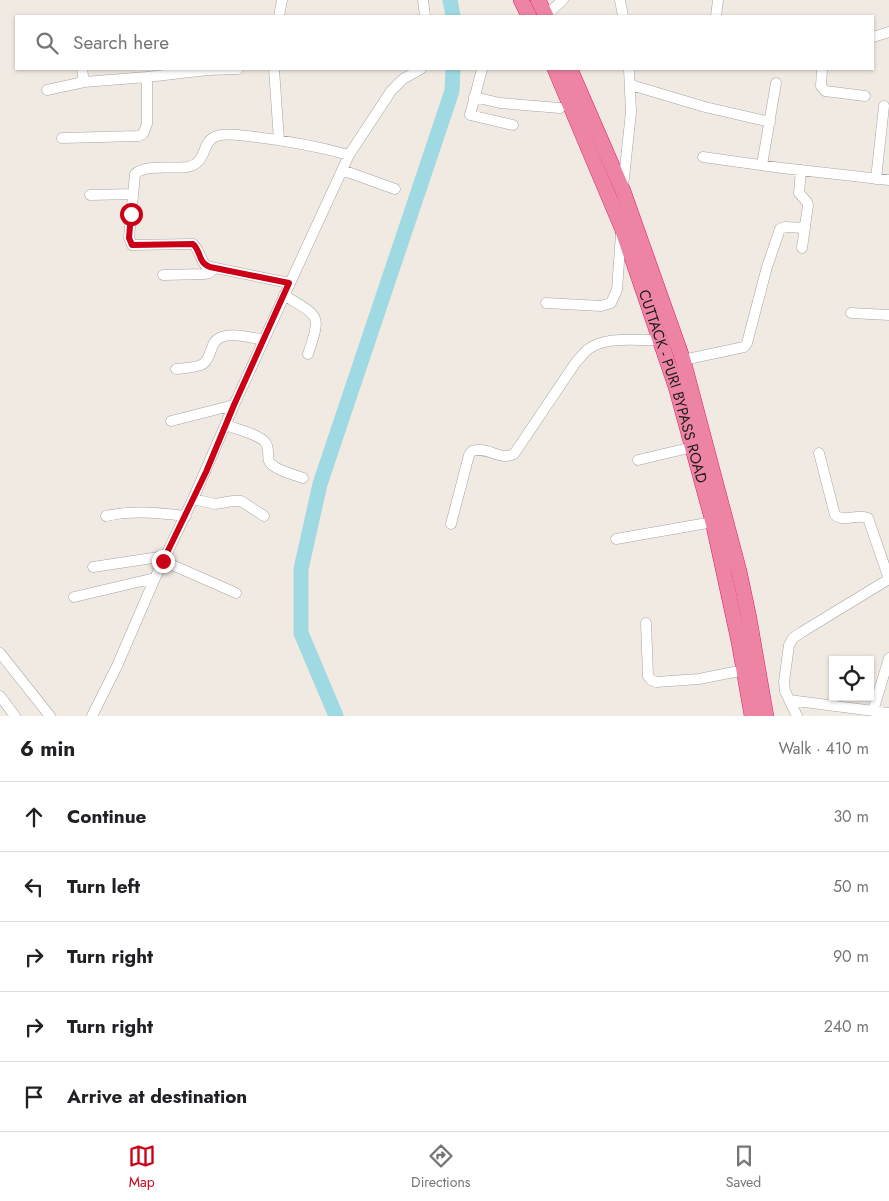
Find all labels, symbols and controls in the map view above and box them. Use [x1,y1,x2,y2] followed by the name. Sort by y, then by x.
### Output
[15,15,874,70] search box
[33,29,61,57] icon: search
[73,29,169,56] text: Search here
[120,203,143,226] route start
[633,287,713,486] street label: CUTTACK - PURI BYPASS ROAD
[152,550,175,573] route end
[829,656,874,701] map controls
[829,656,874,701] button: locate
[20,734,75,764] text: 6 min
[779,737,869,760] text: Walk · 410 m
[20,803,48,831] icon: ahead
[67,803,146,830] text: Continue
[833,805,869,828] text: 30 m
[20,873,48,901] icon: left
[67,873,140,900] text: Turn left
[833,875,869,898] text: 50 m
[20,943,48,971] icon: right
[67,943,153,970] text: Turn right
[833,945,869,968] text: 90 m
[20,1013,48,1041] icon: right
[67,1013,153,1040] text: Turn right
[824,1015,869,1038] text: 240 m
[20,1083,48,1111] icon: arrive
[67,1083,247,1110] text: Arrive at destination
[128,1142,156,1192] tab: Map
[411,1142,470,1192] tab: Directions
[726,1142,761,1192] tab: Saved

